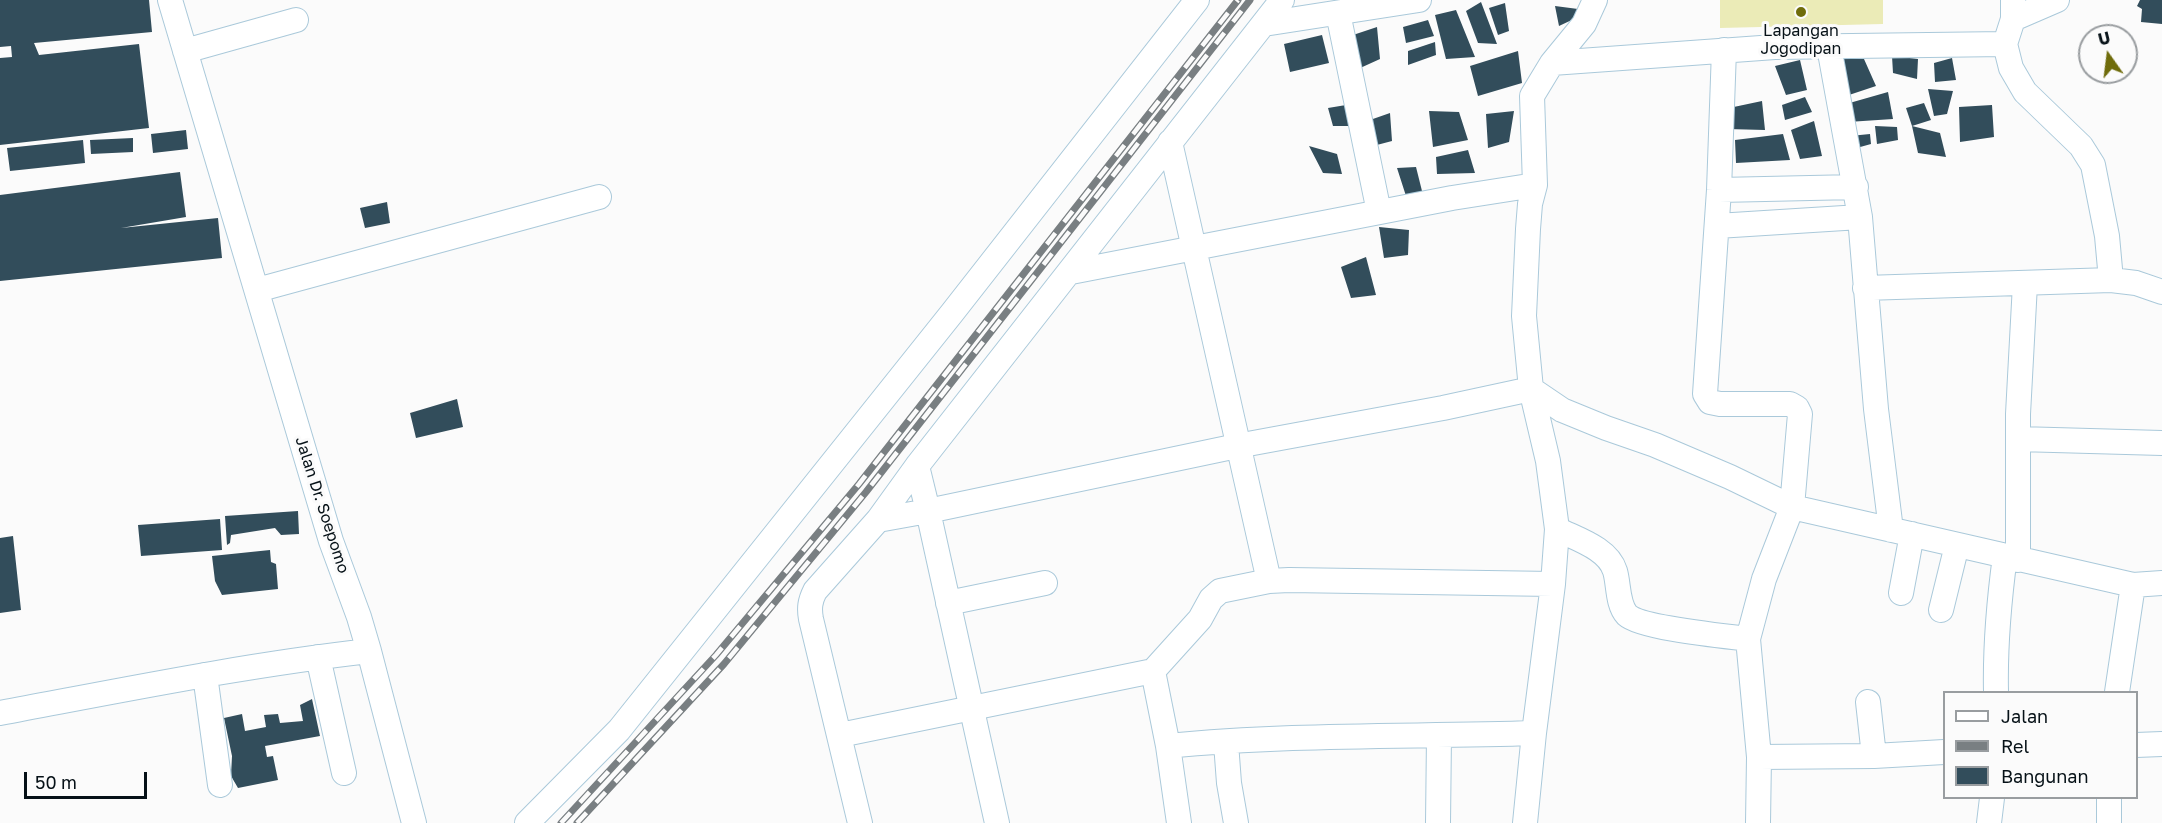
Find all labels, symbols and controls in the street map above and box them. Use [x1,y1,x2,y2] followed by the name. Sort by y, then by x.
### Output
[1794,5,1808,19] marker: Lapangan Jogodipan
[1761,21,1841,59] place label: Lapangan Jogodipan
[2078,24,2138,84] north arrow
[2096,27,2112,50] text: U
[291,434,353,576] street label: Jalan Dr. Soepomo
[1943,691,2138,799] legend
[2001,705,2048,727] text: Jalan
[2001,735,2029,757] text: Rel
[27,760,150,798] scale bar
[2001,765,2089,787] text: Bangunan
[35,771,77,793] text: 50 m

